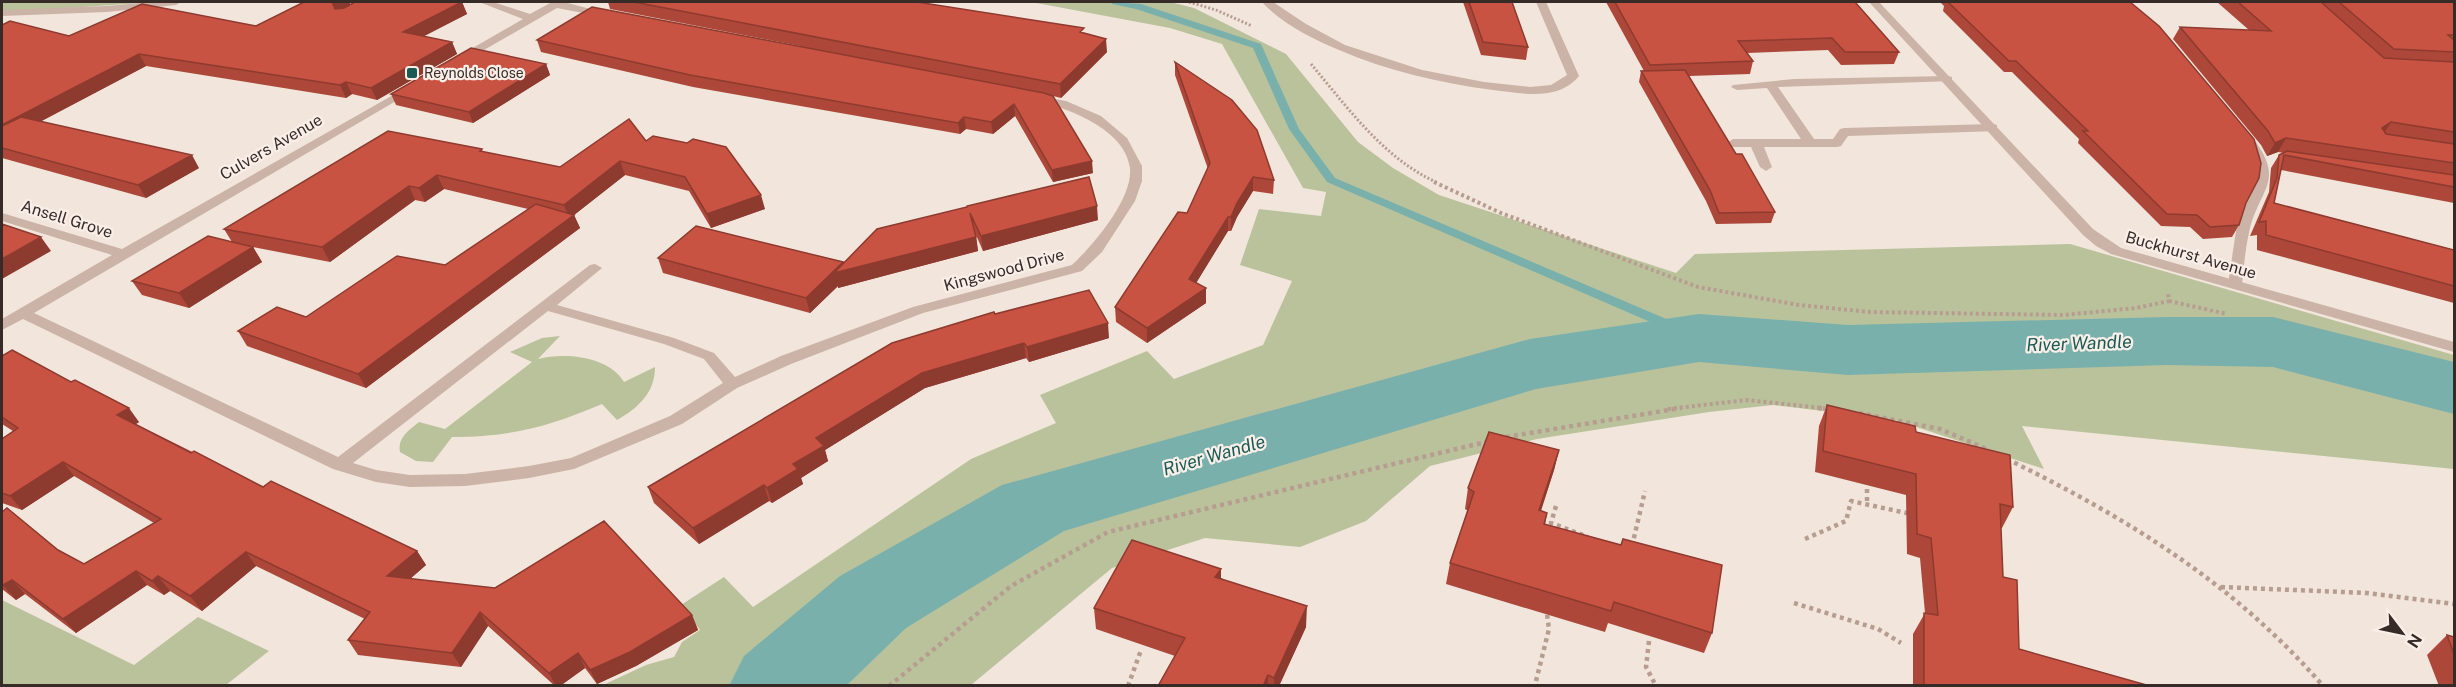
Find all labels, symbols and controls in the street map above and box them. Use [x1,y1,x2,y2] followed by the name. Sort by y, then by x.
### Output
[424,65,524,81] place label: Reynolds Close
[405,66,419,80] marker: Reynolds Close
[216,110,326,184] street label: Culvers Avenue
[19,196,115,242] street label: Ansell Grove
[2123,227,2259,283] street label: Buckhurst Avenue
[942,245,1066,295] street label: Kingswood Drive
[2026,331,2132,355] water label: River Wandle
[1160,430,1268,480] water label: River Wandle
[2372,603,2432,663] north arrow
[2403,630,2426,651] text: N

